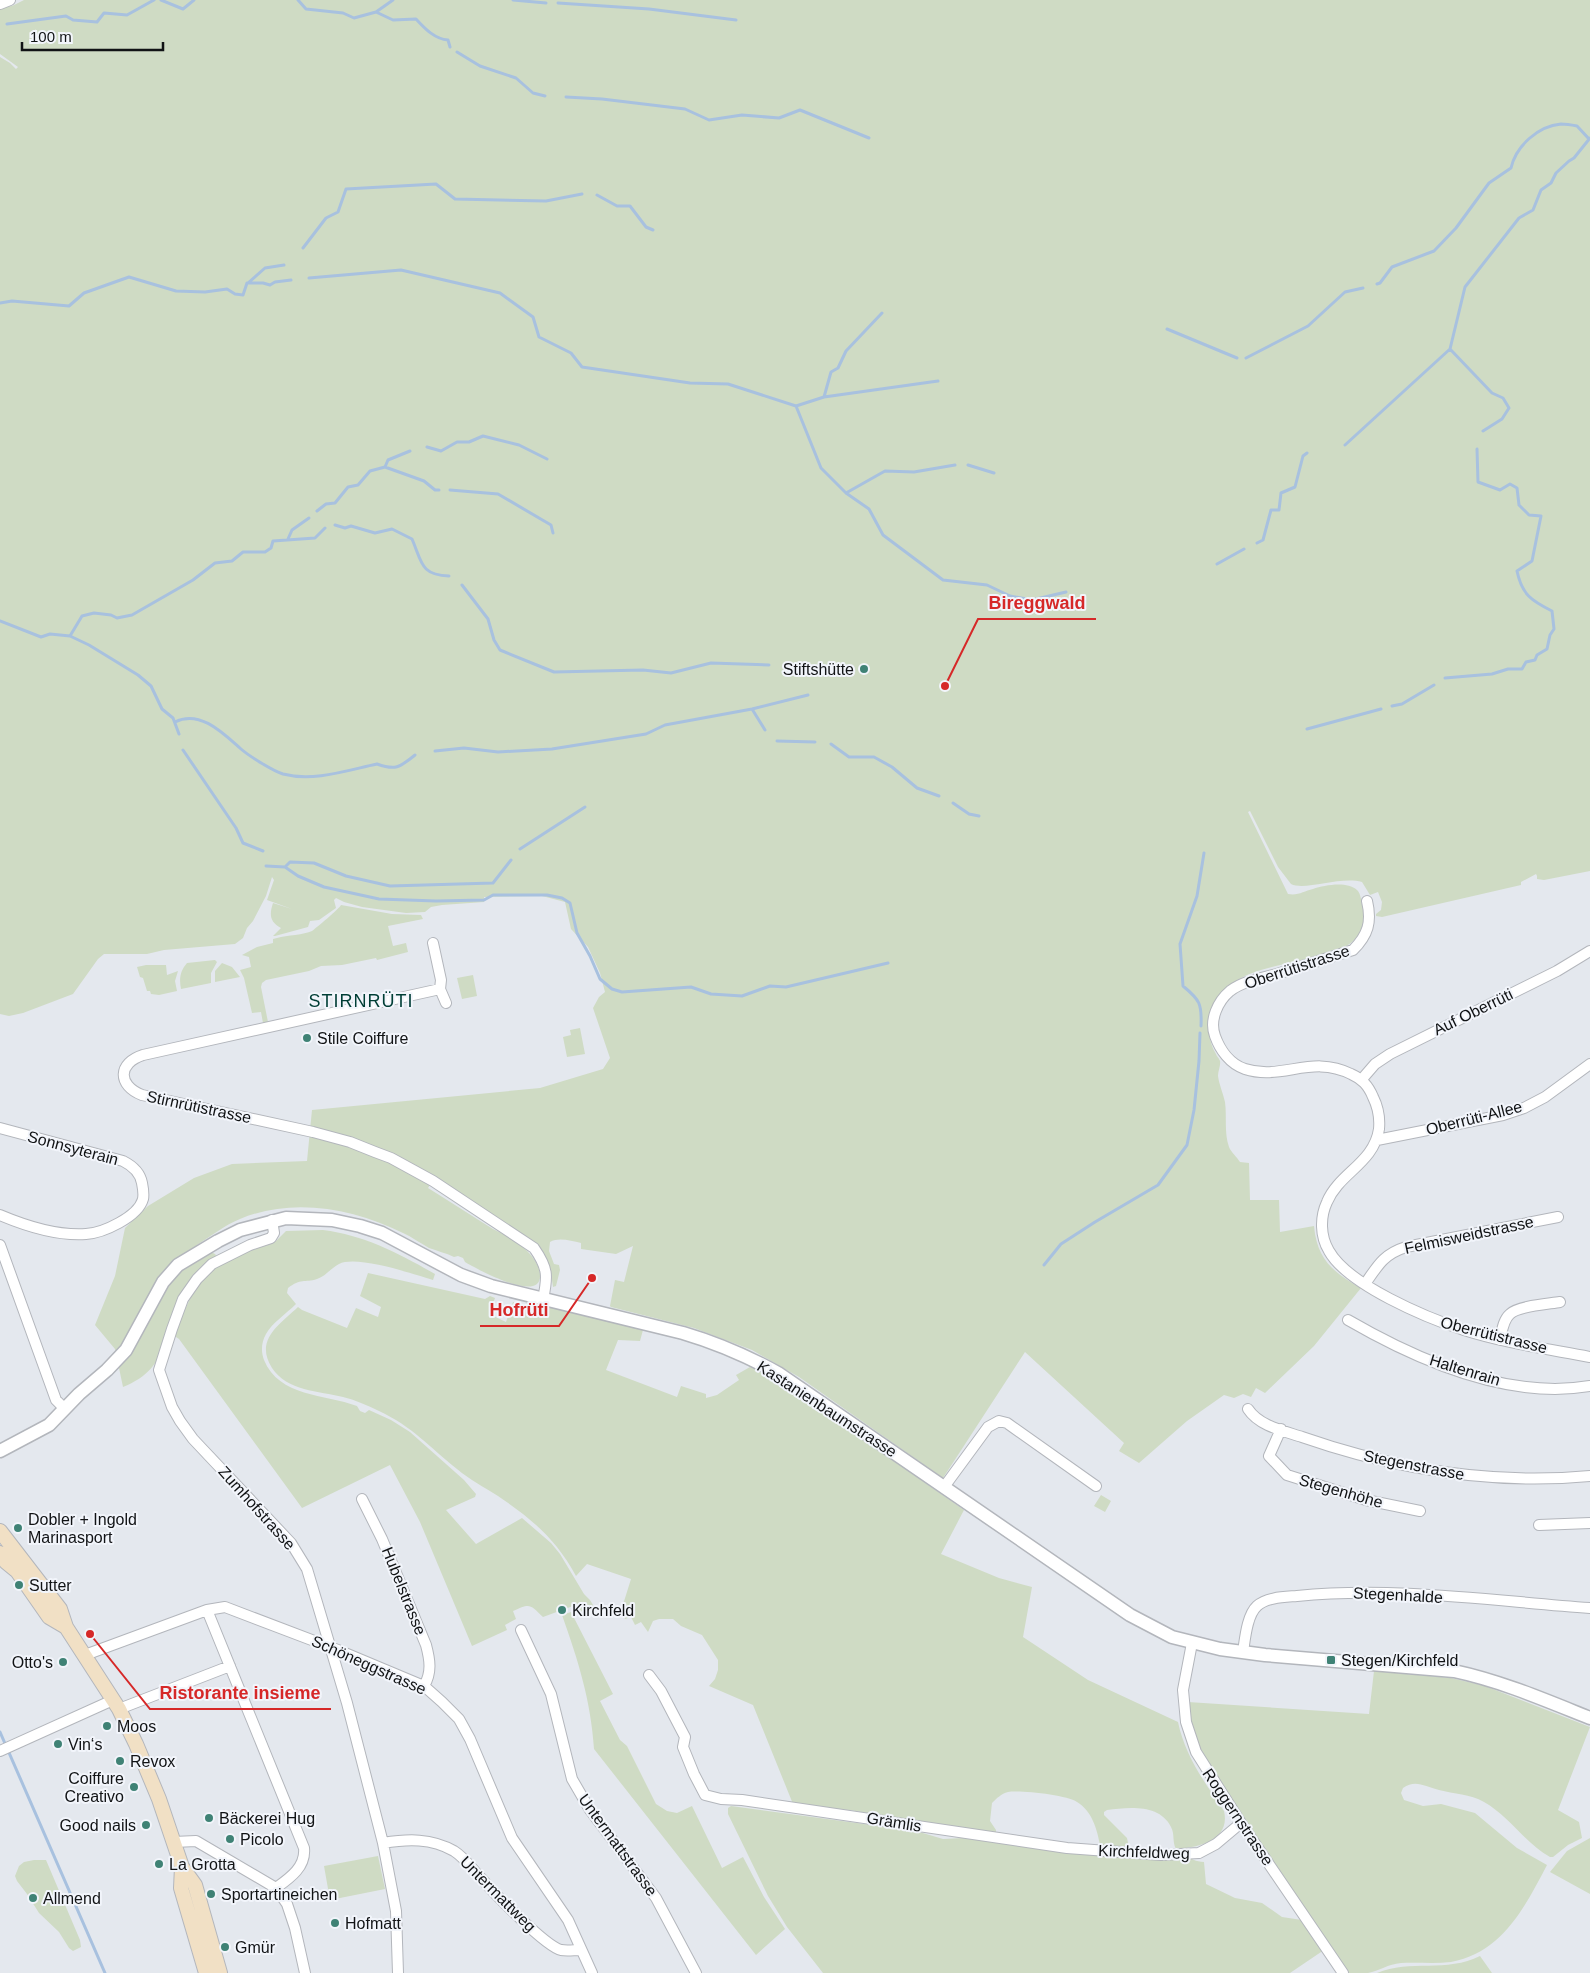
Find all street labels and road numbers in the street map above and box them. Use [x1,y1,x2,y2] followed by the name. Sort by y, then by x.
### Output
[1242,942,1352,992] street label: Oberrütistrasse
[1431,985,1515,1039] street label: Auf Oberrüti
[145,1088,253,1126] street label: Stirnrütistrasse
[1424,1098,1524,1138] street label: Oberrüti-Allee
[26,1128,120,1168] street label: Sonnsyterain
[1403,1213,1535,1257] street label: Felmisweidstrasse
[1439,1314,1549,1357] street label: Oberrütistrasse
[1428,1351,1502,1389] street label: Haltenrain
[754,1358,900,1461] street label: Kastanienbaumstrasse
[1362,1447,1466,1483] street label: Stegenstrasse
[215,1463,299,1553] street label: Zumhofstrasse
[1297,1471,1385,1511] street label: Stegenhöhe
[379,1545,429,1638] street label: Hubelstrasse
[1353,1584,1443,1606] street label: Stegenhalde
[309,1632,429,1698] street label: Schöneggstrasse
[1199,1765,1277,1869] street label: Roggernstrasse
[575,1791,661,1899] street label: Untermattstrasse
[865,1809,923,1835] street label: Grämlis
[1098,1842,1190,1862] street label: Kirchfeldweg
[457,1853,539,1935] street label: Untermattweg

